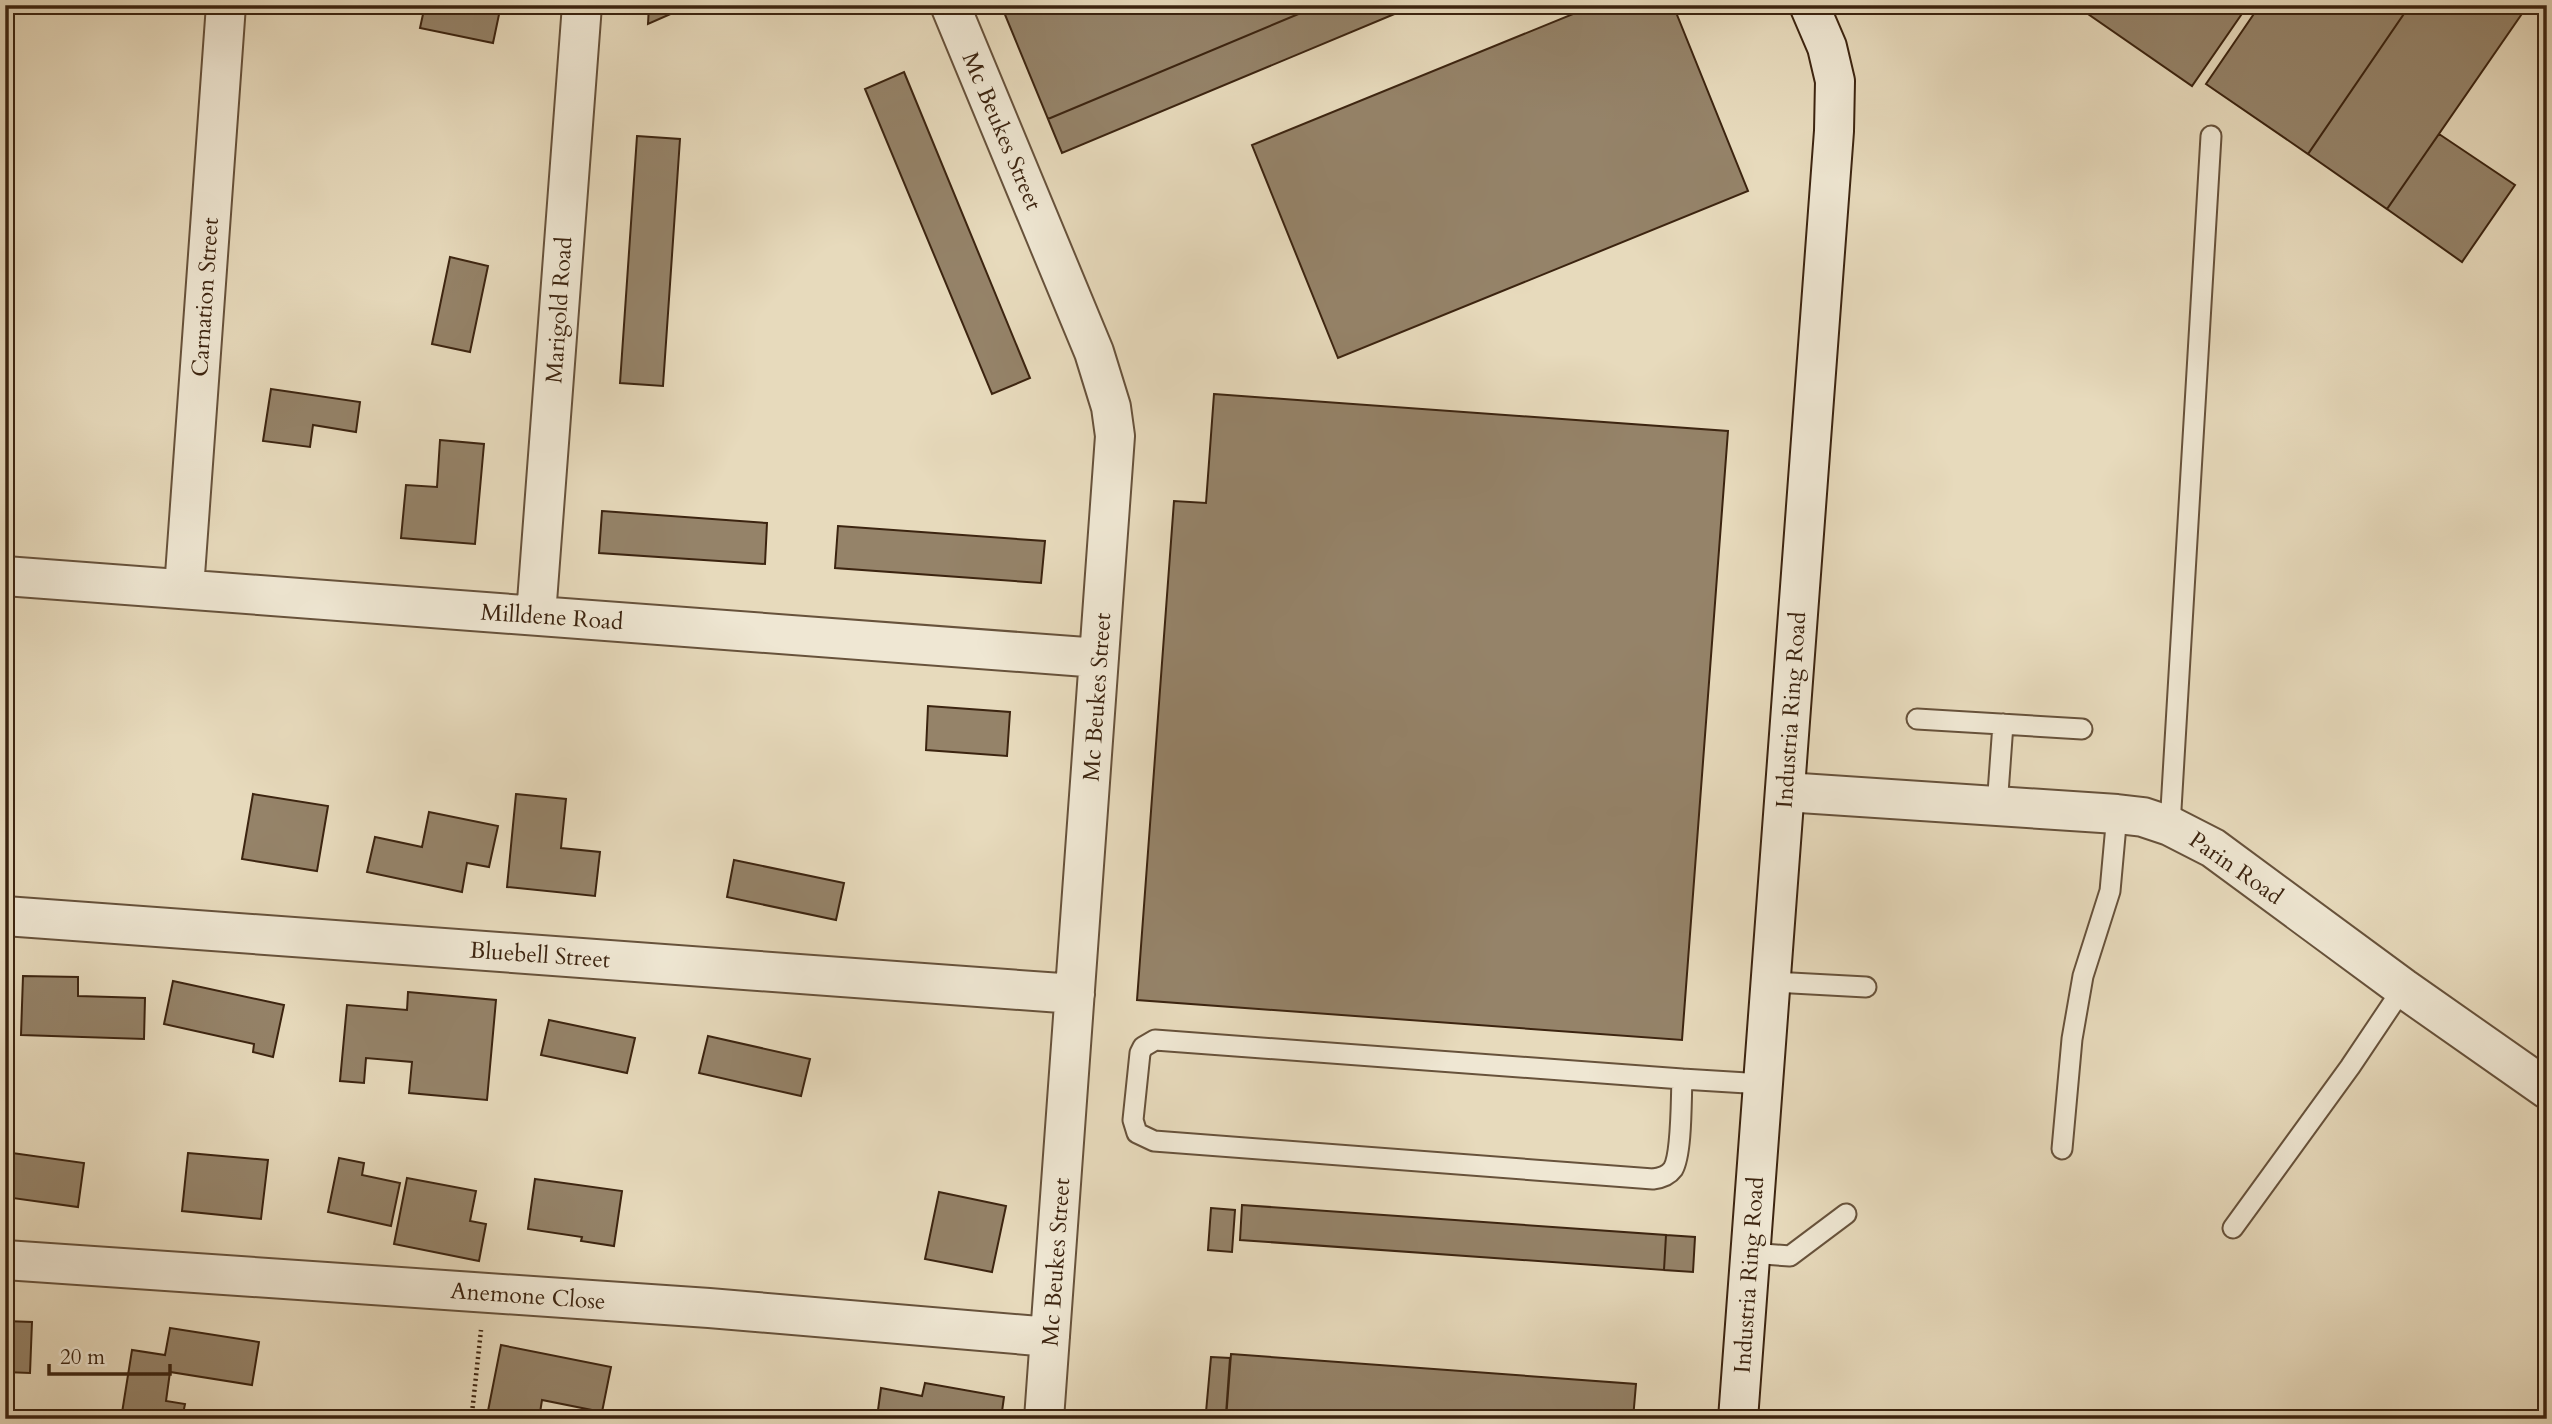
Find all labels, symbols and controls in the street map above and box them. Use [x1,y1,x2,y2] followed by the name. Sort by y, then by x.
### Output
[955,47,1049,215] street label: Mc Beukes Street
[184,216,226,378] street label: Carnation Street
[538,235,580,384] street label: Marigold Road
[480,597,625,637] street label: Milldene Road
[1769,610,1813,809] street label: Industria Ring Road
[1076,612,1118,782] street label: Mc Beukes Street
[2183,824,2290,912] street label: Parin Road
[469,935,611,975] street label: Bluebell Street
[1727,1175,1771,1374] street label: Industria Ring Road
[1035,1177,1077,1347] street label: Mc Beukes Street
[449,1275,607,1317] street label: Anemone Close
[49,1333,170,1377] scale bar
[60,1343,105,1372] text: 20 m

